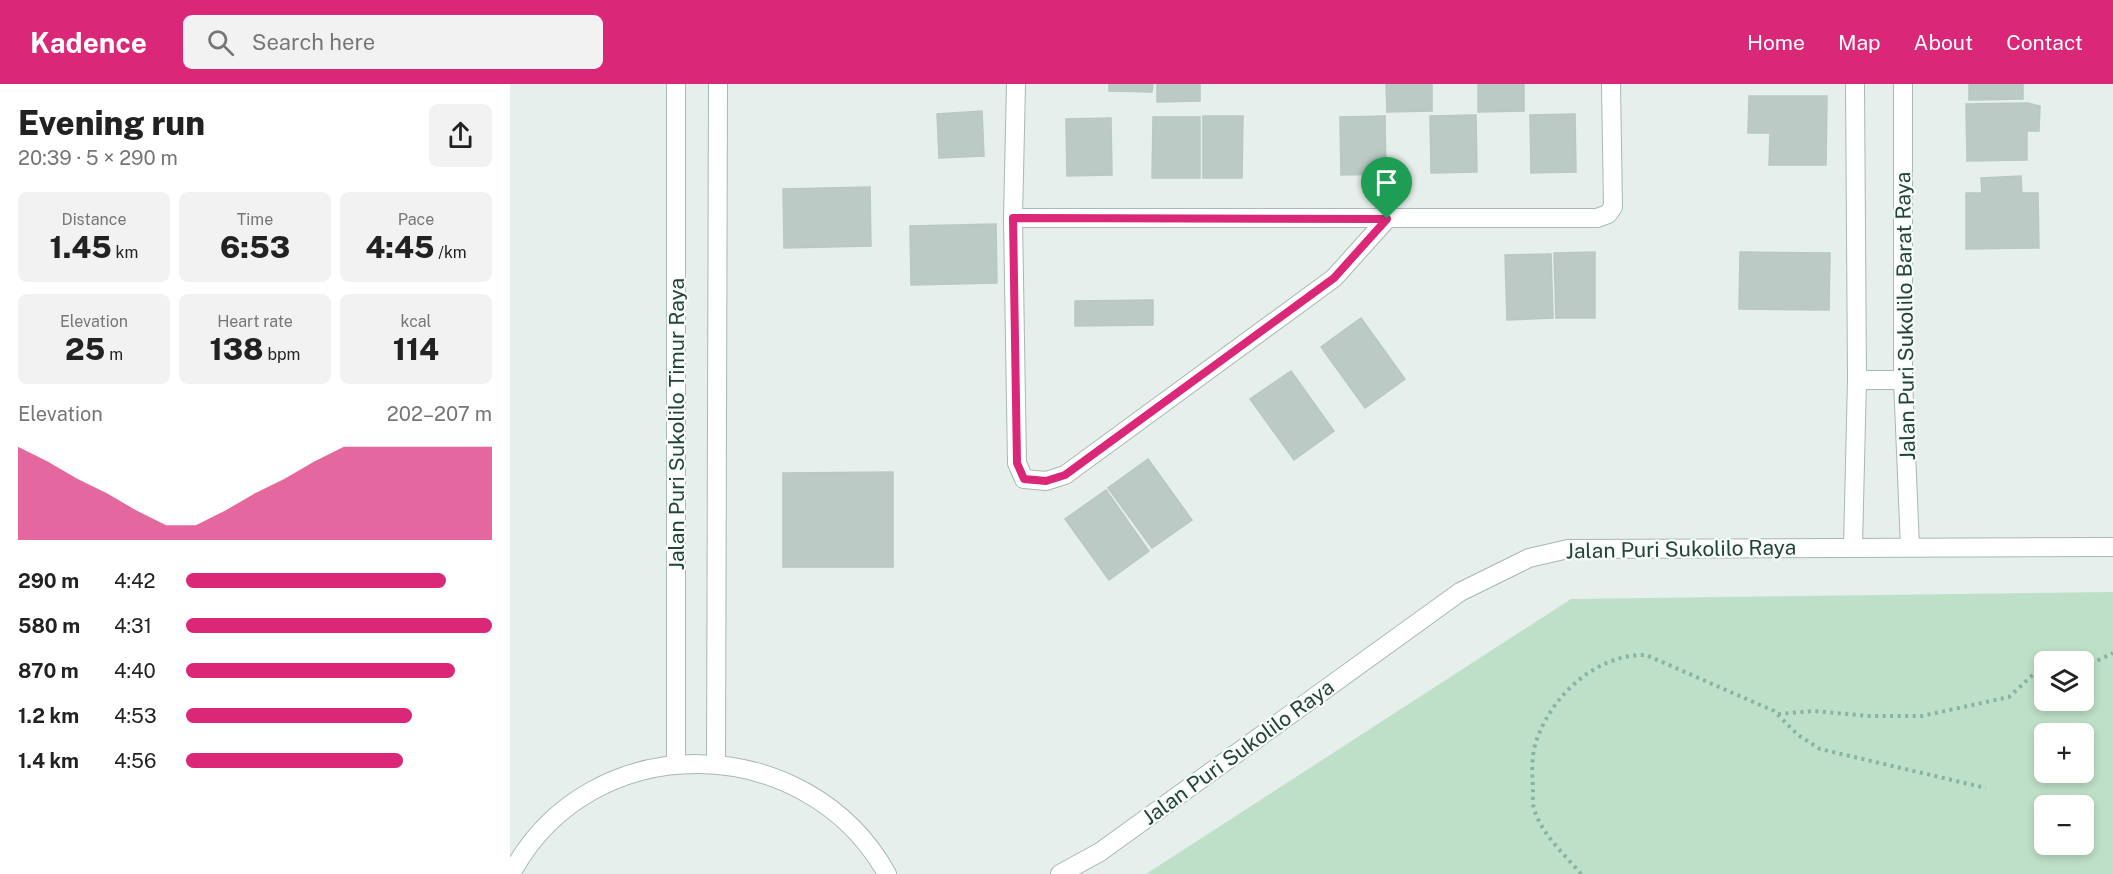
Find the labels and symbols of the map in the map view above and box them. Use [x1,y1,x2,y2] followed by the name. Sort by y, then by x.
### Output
[1361,157,1412,219] pin
[1890,171,1920,461] street label: Jalan Puri Sukolilo Barat Raya
[664,278,689,570] street label: Jalan Puri Sukolilo Timur Raya
[1565,534,1797,564] street label: Jalan Puri Sukolilo Raya
[1137,674,1339,830] street label: Jalan Puri Sukolilo Raya

